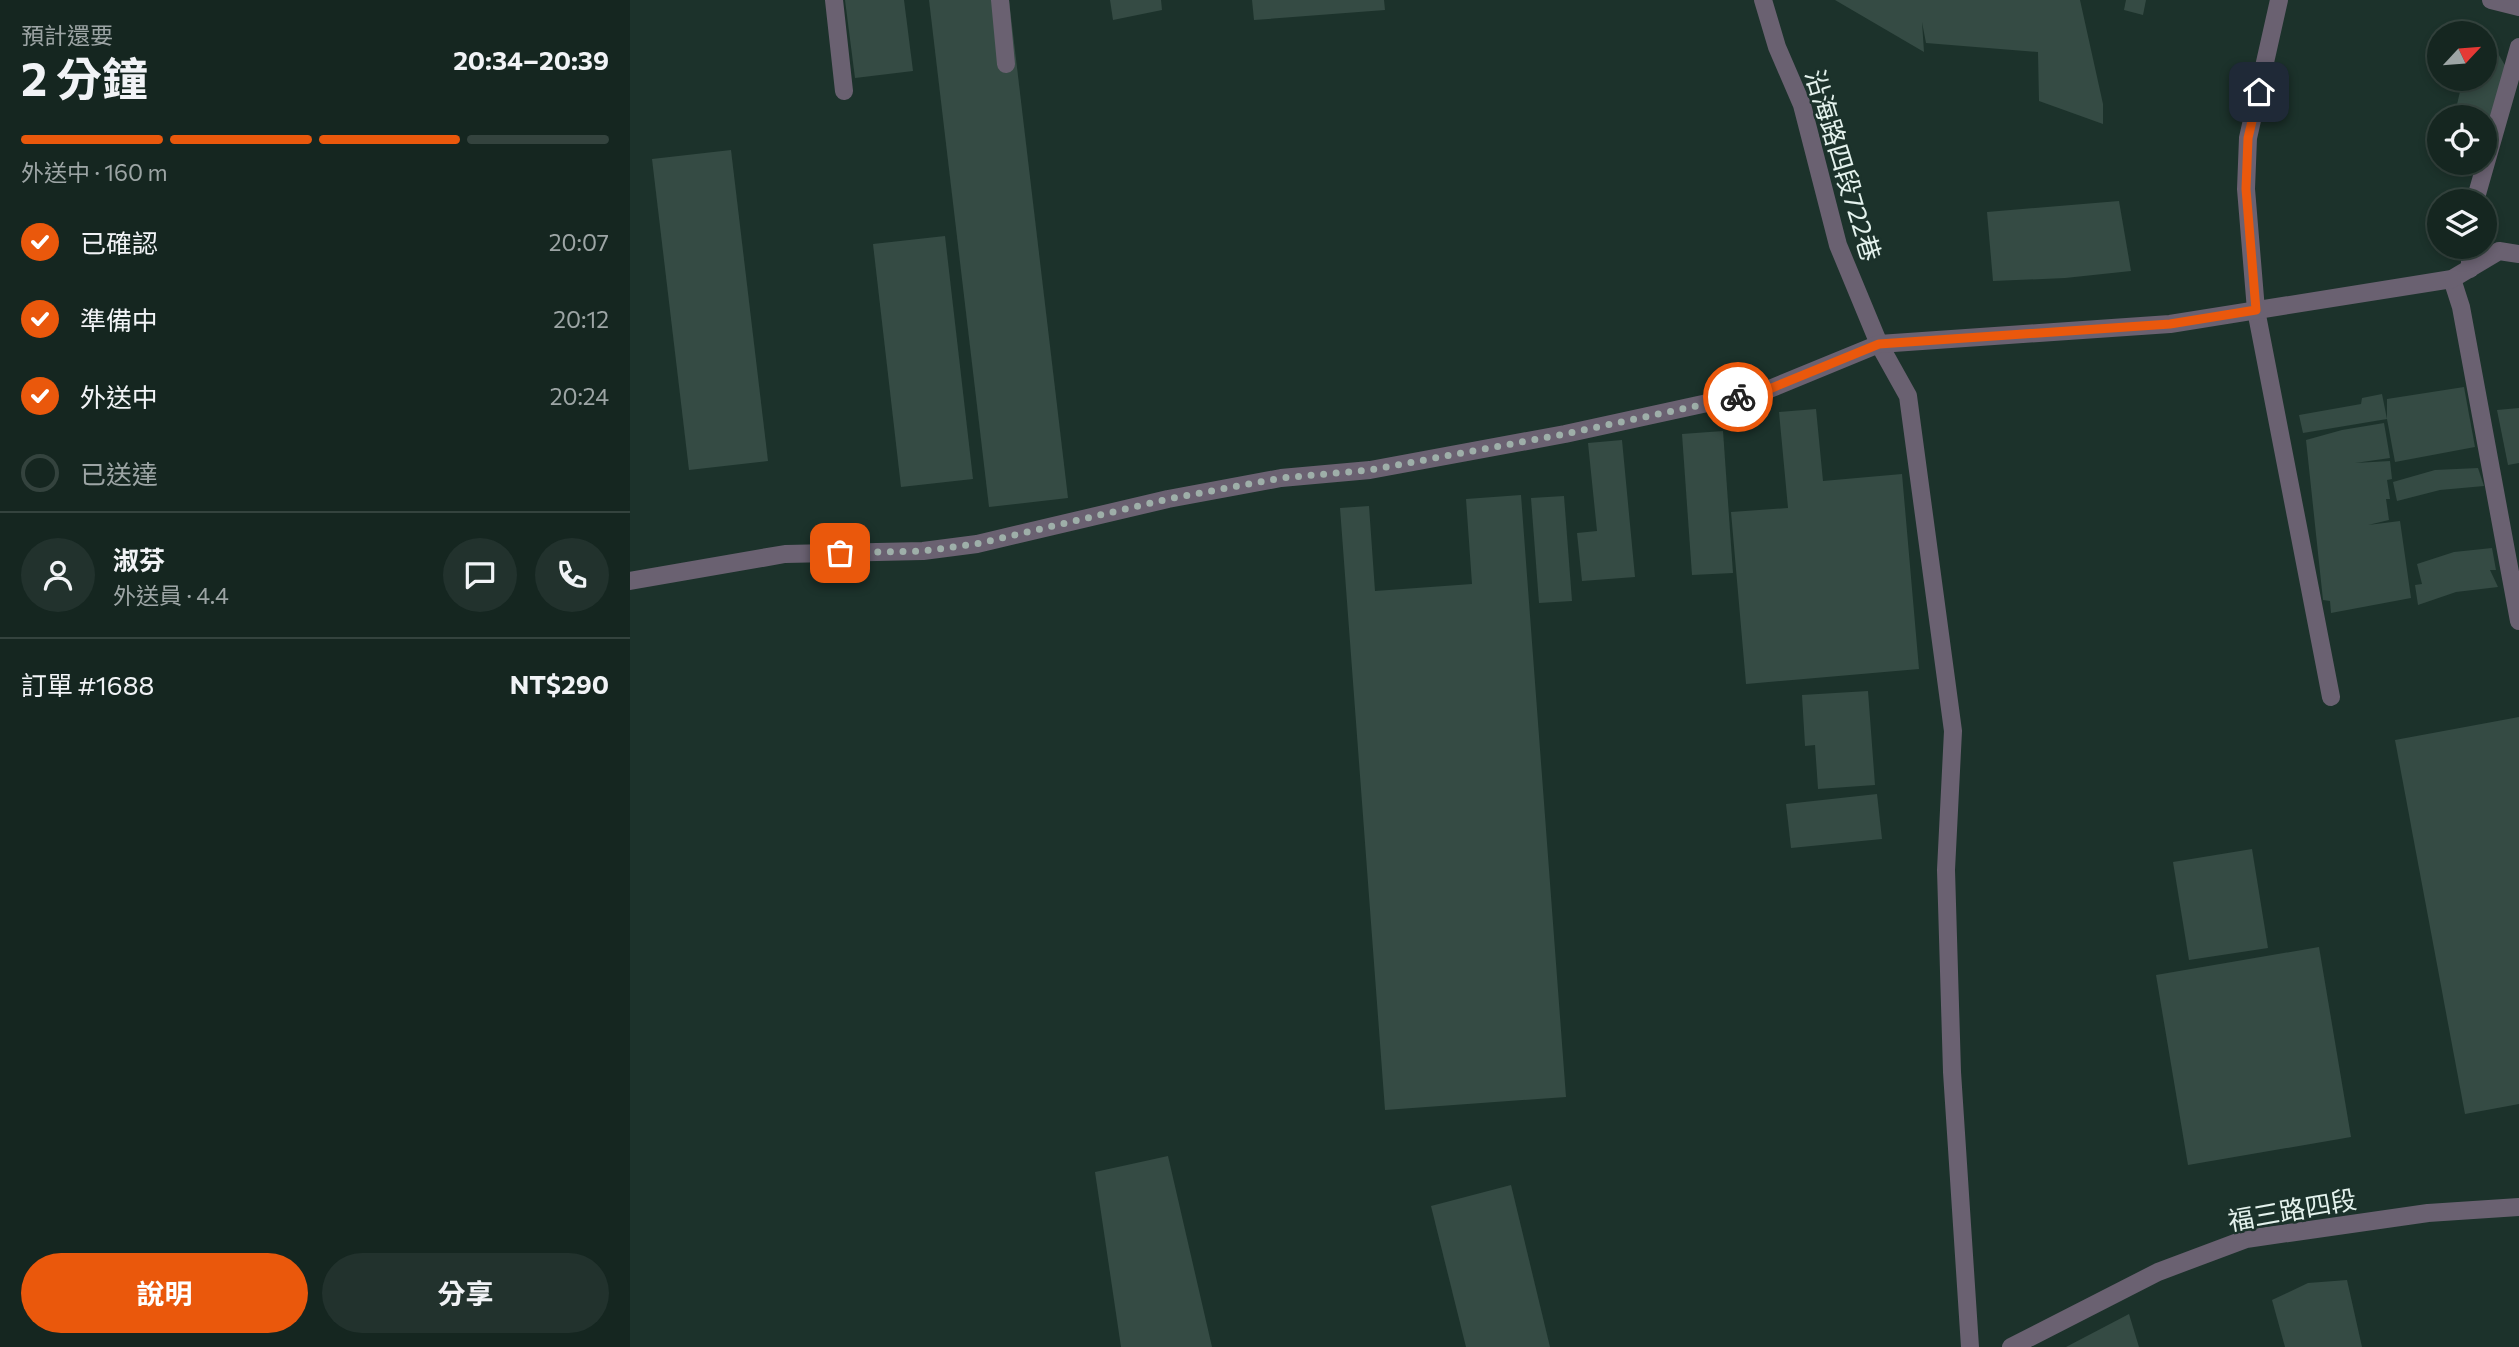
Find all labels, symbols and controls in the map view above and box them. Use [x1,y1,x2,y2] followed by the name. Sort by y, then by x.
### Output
[21,21,113,49] text: 預計還要
[2427,21,2497,91] north arrow
[2427,21,2497,259] map controls
[453,44,609,75] text: 20:34–20:39
[21,49,148,105] text: 2 分鐘
[2229,62,2289,122] pin
[1800,66,1888,264] street label: 沿海路四段722巷
[2240,73,2278,111] icon: home
[2427,105,2497,175] button: locate
[21,158,168,186] text: 外送中 · 160 m
[2427,189,2497,259] button: layers
[21,223,59,261] icon: check
[80,227,158,258] text: 已確認
[549,228,609,256] text: 20:07
[21,300,59,338] icon: check
[80,304,158,335] text: 準備中
[553,305,609,333] text: 20:12
[1703,362,1773,432] courier
[21,377,59,415] icon: check
[1719,378,1757,416] icon: bike
[80,381,158,412] text: 外送中
[550,382,609,410] text: 20:24
[80,458,158,489] text: 已送達
[810,523,870,583] pin
[821,534,859,572] icon: bag
[21,538,95,612] button: person
[443,538,517,612] button: chat
[535,538,609,612] button: phone
[113,544,165,575] text: 淑芬
[113,581,229,609] text: 外送員 · 4.4
[510,668,609,699] text: NT$290
[21,669,154,700] text: 訂單 #1688
[2225,1182,2359,1236] street label: 福三路四段
[21,1253,308,1333] button: 說明
[322,1253,609,1333] button: 分享

